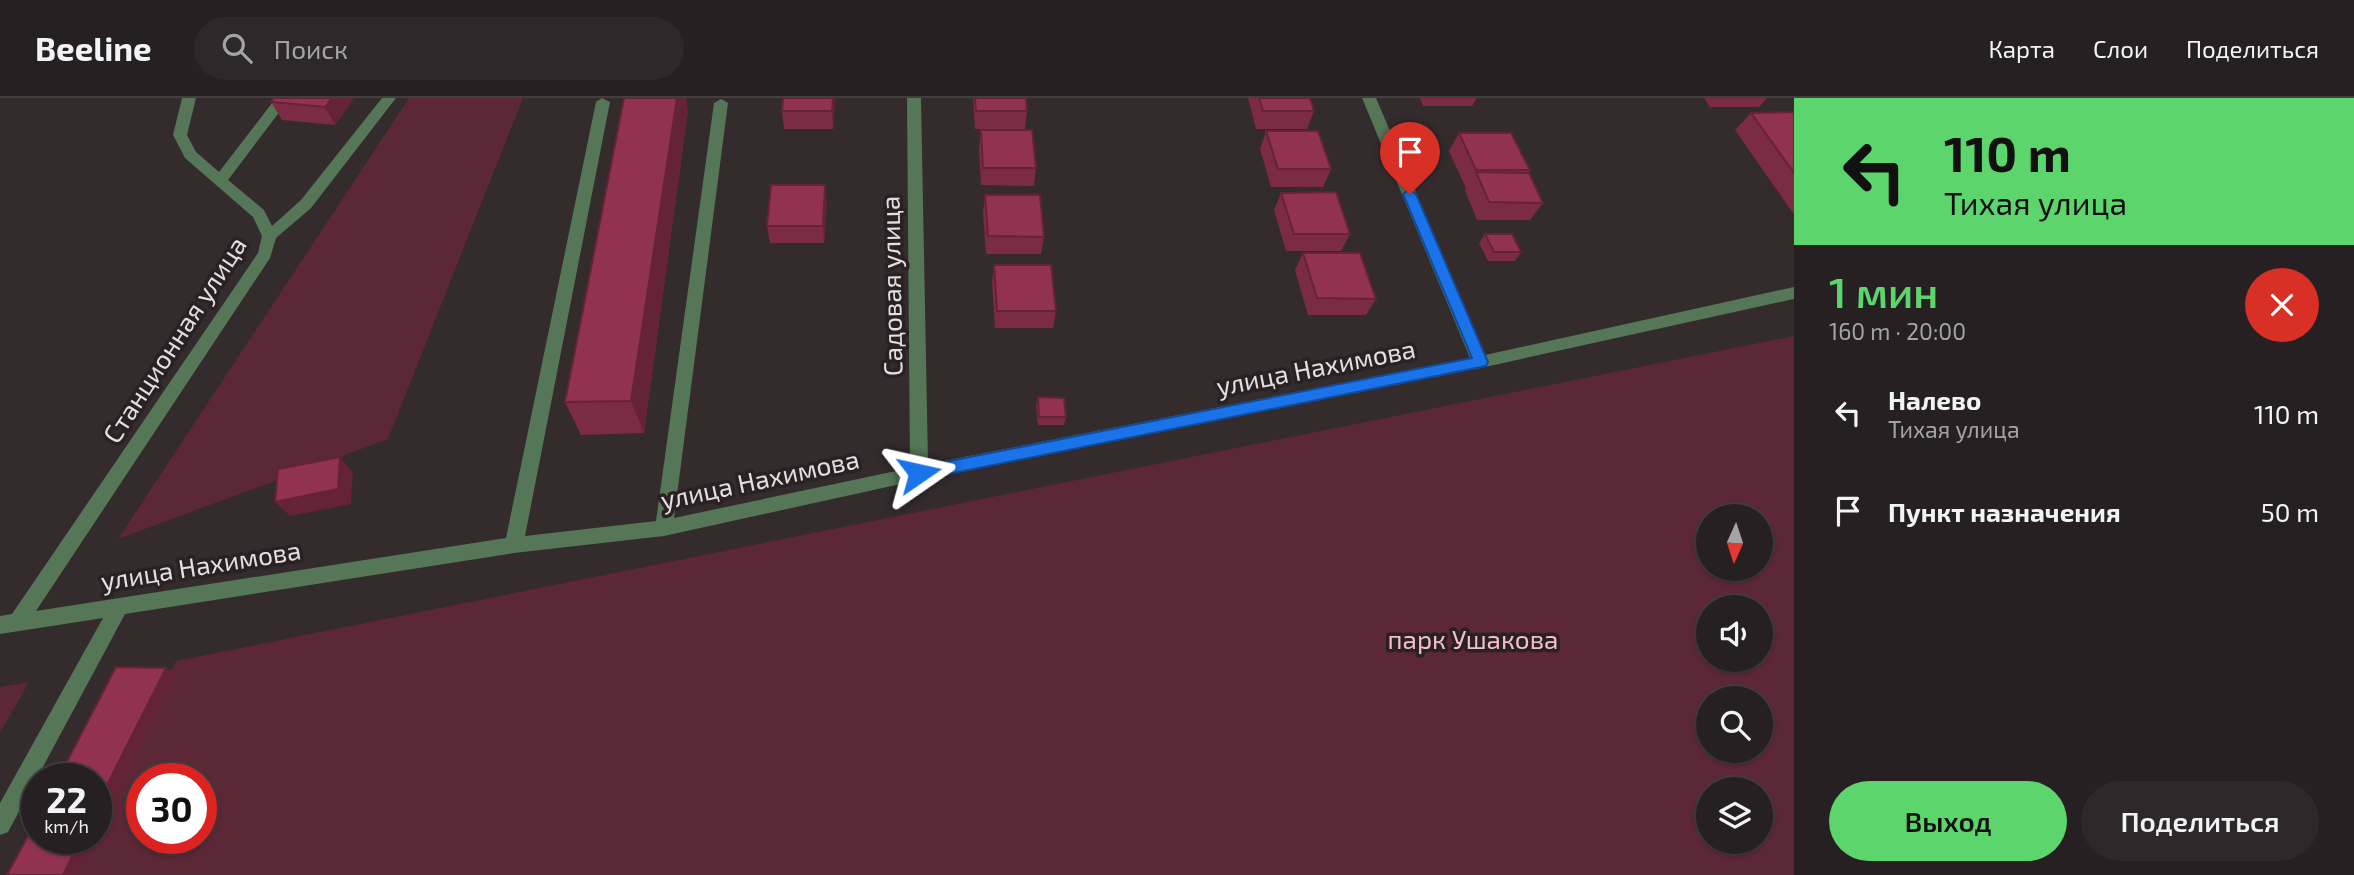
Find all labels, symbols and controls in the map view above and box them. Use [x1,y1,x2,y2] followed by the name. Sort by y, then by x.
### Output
[194,17,684,80] search box
[35,28,152,68] text: Beeline
[218,29,256,67] icon: search
[274,33,348,64] text: Поиск
[1988,34,2055,63] text: Карта
[2093,34,2148,63] text: Слои
[2186,34,2319,63] text: Поделиться
[1380,122,1440,194] pin
[1944,123,2071,182] text: 110 m
[1829,126,1920,217] icon: left
[1391,133,1429,171] icon: arrive
[1944,183,2127,221] text: Тихая улица
[873,196,909,377] street label: Садовая улица
[95,230,253,449] street label: Станционная улица
[1829,266,1938,316] text: 1 мин
[2245,268,2319,342] button: close
[1829,317,1966,345] text: 160 m · 20:00
[1214,332,1418,402] street label: улица Нахимова
[1888,384,1981,415] text: Налево
[1829,394,1867,432] icon: left
[2254,398,2319,429] text: 110 m
[1888,415,2020,443] text: Тихая улица
[882,436,956,510] position arrow
[658,442,862,516] street label: улица Нахимова
[1829,492,1867,530] icon: arrive
[1888,496,2121,527] text: Пункт назначения
[2261,496,2319,527] text: 50 m
[1696,504,1773,581] north arrow
[1696,504,1773,854] map controls
[98,533,303,597] street label: улица Нахимова
[1696,595,1773,672] button: sound
[1388,623,1558,654] park label: парк Ушакова
[1696,686,1773,763] button: search
[126,763,217,854] speed limit sign: 30
[1696,777,1773,854] button: layers
[46,778,87,820] text: 22
[1829,781,2067,861] button: Выход
[2081,781,2319,861] button: Поделиться
[44,815,89,837] text: km/h

